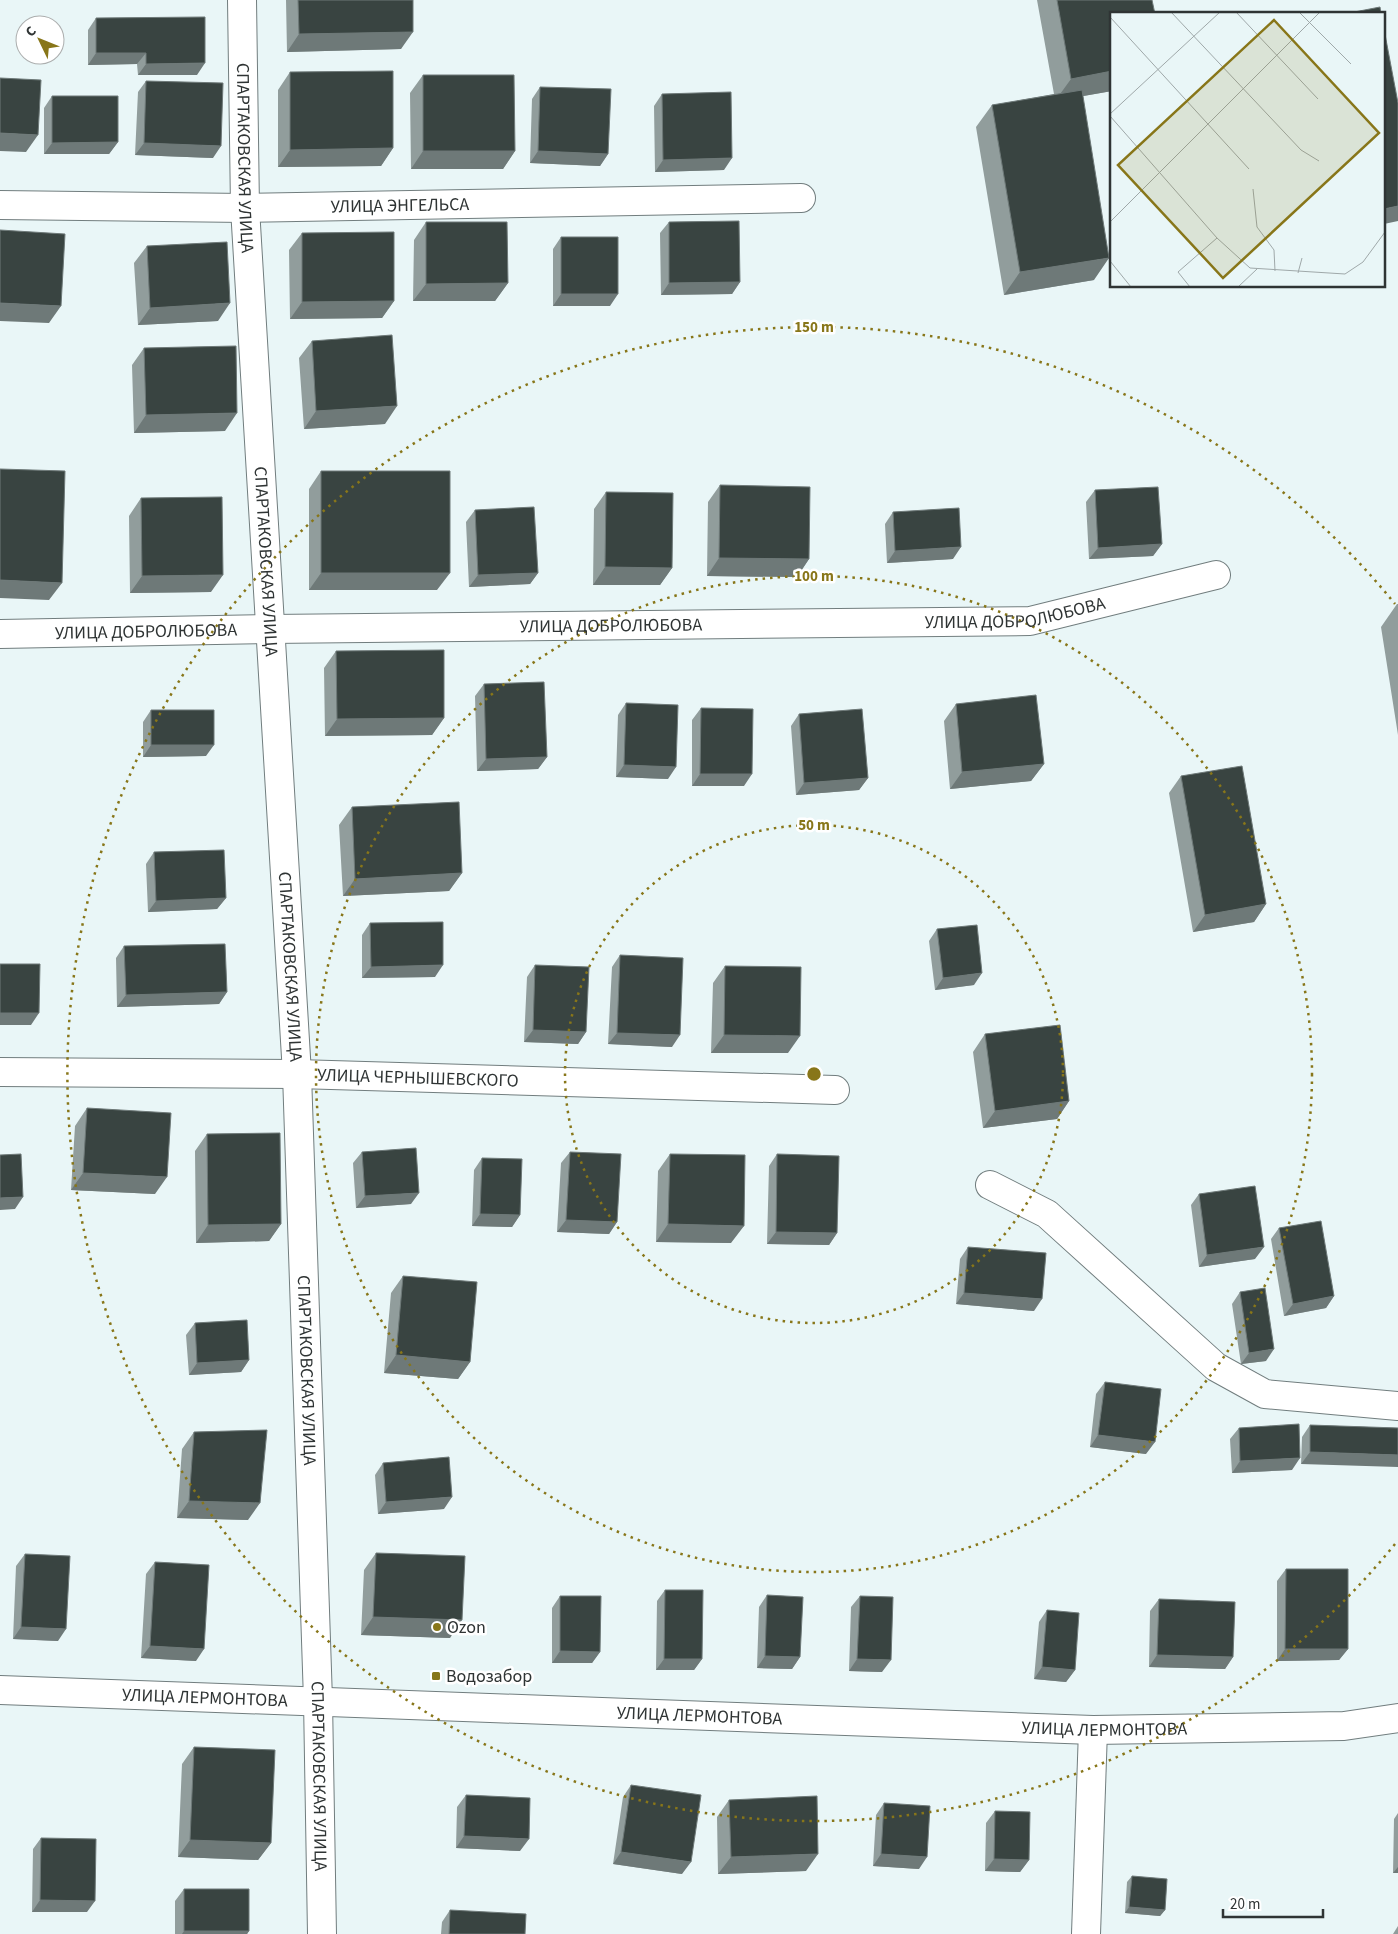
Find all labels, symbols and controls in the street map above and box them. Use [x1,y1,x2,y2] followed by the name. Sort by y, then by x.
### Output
[1110,12,1386,288] inset map
[15,15,65,65] north arrow
[21,22,41,42] text: С
[230,63,260,254] street label: СПАРТАКОВСКАЯ УЛИЦА
[330,191,470,219] street label: УЛИЦА ЭНГЕЛЬСА
[794,317,834,338] text: 150 m
[248,466,284,657] street label: СПАРТАКОВСКАЯ УЛИЦА
[794,566,834,587] text: 100 m
[925,590,1108,635] street label: УЛИЦА ДОБРОЛЮБОВА
[520,612,702,639] street label: УЛИЦА ДОБРОЛЮБОВА
[55,617,238,645] street label: УЛИЦА ДОБРОЛЮБОВА
[798,815,830,836] text: 50 m
[272,871,309,1063] street label: СПАРТАКОВСКАЯ УЛИЦА
[317,1062,519,1093] street label: УЛИЦА ЧЕРНЫШЕВСКОГО
[805,1065,823,1083] centre of rings
[291,1275,323,1466] street label: СПАРТАКОВСКАЯ УЛИЦА
[447,1615,486,1640] place label: Ozon
[431,1621,443,1633] marker: Ozon
[446,1664,532,1689] place label: Водозабор
[430,1670,442,1682] marker: Водозабор
[305,1681,333,1872] street label: СПАРТАКОВСКАЯ УЛИЦА
[122,1682,288,1713] street label: УЛИЦА ЛЕРМОНТОВА
[616,1700,783,1731] street label: УЛИЦА ЛЕРМОНТОВА
[1021,1715,1188,1743] street label: УЛИЦА ЛЕРМОНТОВА
[1223,1886,1323,1918] scale bar
[1230,1894,1260,1915] text: 20 m

